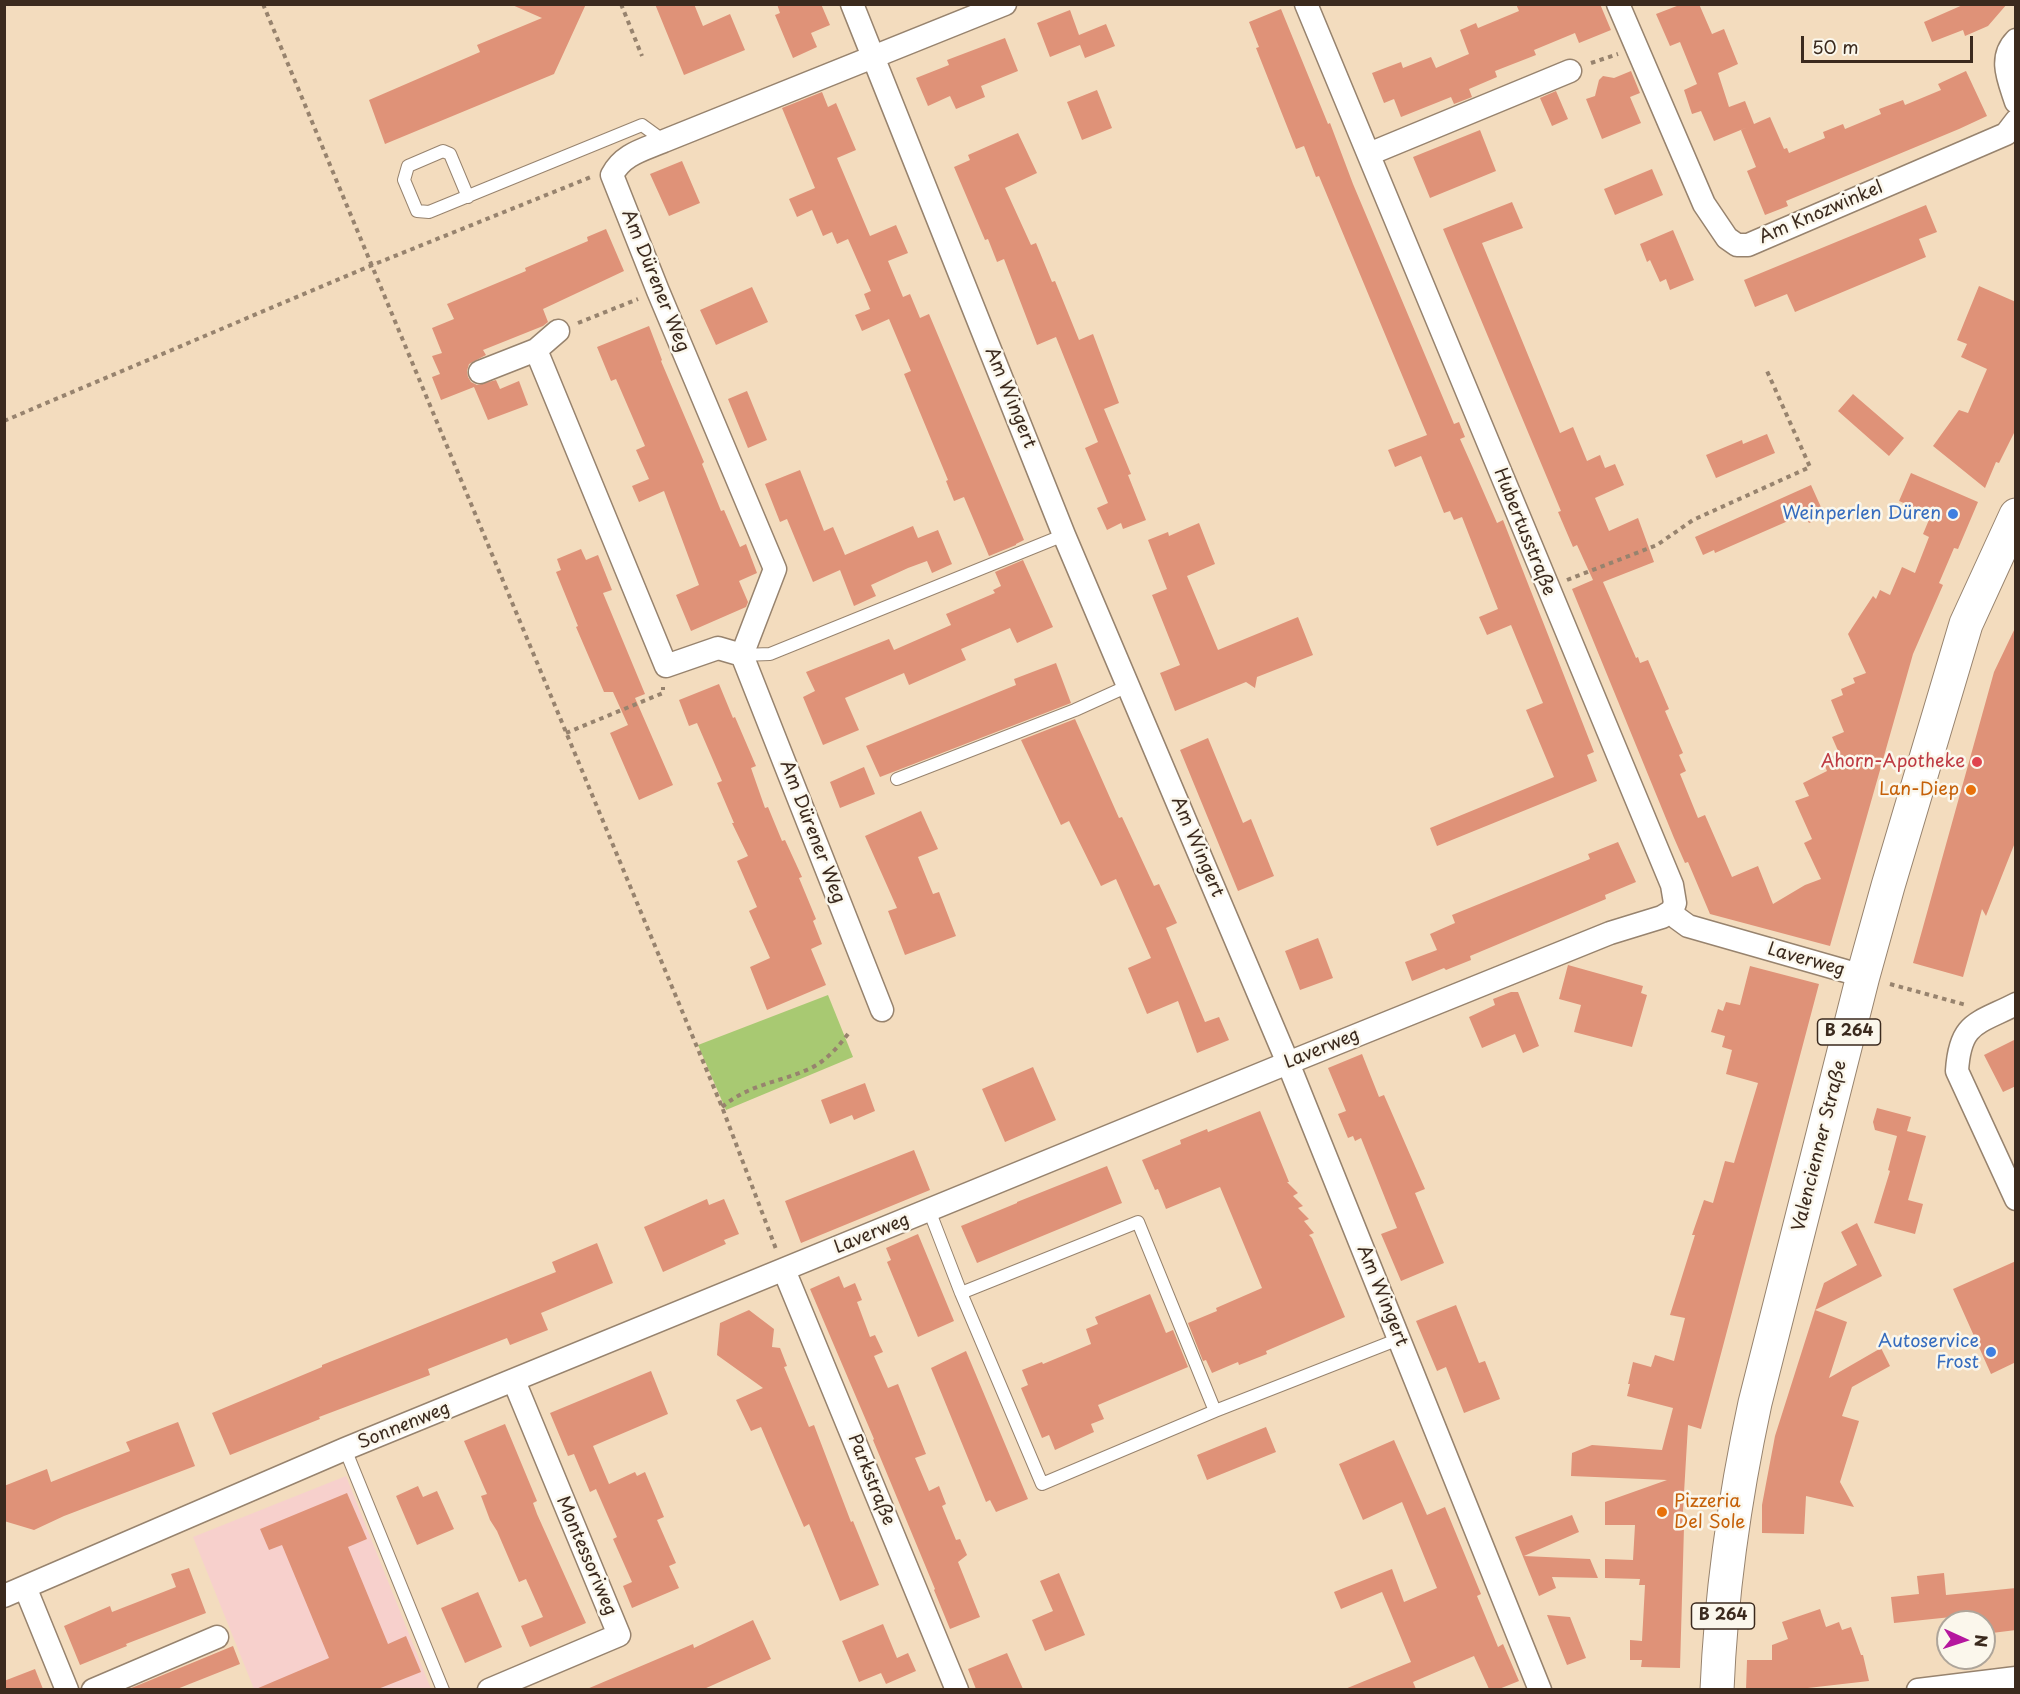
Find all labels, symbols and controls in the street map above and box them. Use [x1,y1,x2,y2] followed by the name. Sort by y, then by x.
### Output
[1804,24,1976,62] scale bar
[1812,33,1859,60] text: 50 m
[1756,177,1886,249] street label: Am Knozwinkel
[617,207,693,355] street label: Am Dürener Weg
[980,344,1040,452] street label: Am Wingert
[1489,465,1559,599] street label: Hubertusstraße
[1782,503,1941,525] place label: Weinperlen Düren
[1946,507,1960,521] marker: Weinperlen Düren
[1821,751,1965,773] place label: Ahorn-Apotheke
[1970,755,1984,769] marker: Ahorn-Apotheke
[775,757,849,907] street label: Am Dürener Weg
[1879,779,1959,801] place label: Lan-Diep
[1964,783,1978,797] marker: Lan-Diep
[1166,794,1228,900] street label: Am Wingert
[1765,939,1847,981] street label: Laverweg
[1818,1019,1880,1045] road number: B 264
[1281,1024,1363,1074] street label: Laverweg
[1788,1058,1852,1234] street label: Valencienner Straße
[831,1209,913,1259] street label: Laverweg
[1352,1242,1412,1350] street label: Am Wingert
[1878,1331,1979,1374] place label: Autoservice Frost
[1984,1345,1998,1359] marker: Autoservice Frost
[355,1398,453,1454] street label: Sonnenweg
[843,1431,899,1529] street label: Parkstraße
[1674,1491,1745,1534] place label: Pizzeria Del Sole
[551,1493,621,1619] street label: Montessoriweg
[1655,1505,1669,1519] marker: Pizzeria Del Sole
[1692,1603,1754,1629] road number: B 264
[1936,1610,1996,1670] north arrow
[1970,1634,1994,1648] text: N

